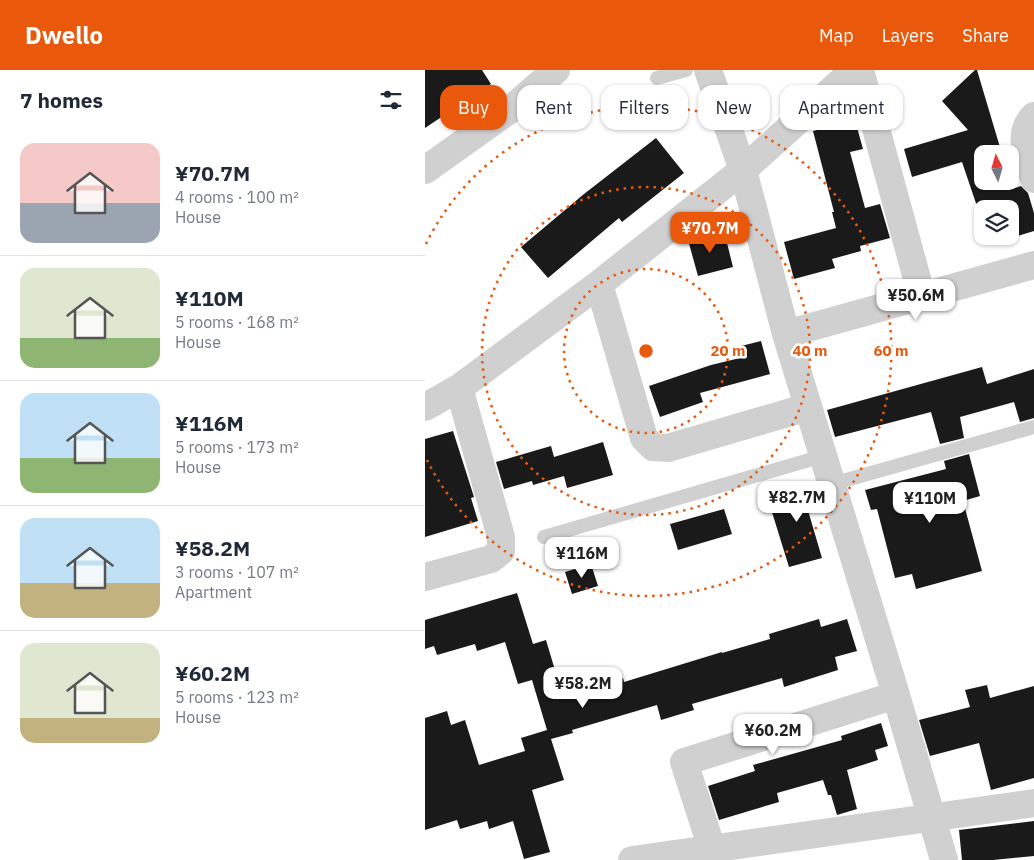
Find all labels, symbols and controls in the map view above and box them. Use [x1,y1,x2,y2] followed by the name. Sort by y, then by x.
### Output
[25,19,103,51] text: Dwello
[819,24,854,47] text: Map
[882,24,934,47] text: Layers
[962,24,1009,47] text: Share
[440,85,507,130] chip: Buy
[517,85,591,130] chip: Rent
[601,85,688,130] chip: Filters
[698,85,770,130] chip: New
[780,85,903,130] chip: Apartment
[20,86,103,114] text: 7 homes
[377,86,405,114] icon: filters
[974,145,1019,190] north arrow
[974,145,1019,245] map controls
[175,159,250,187] text: ¥70.7M
[60,163,120,223] icon: home
[175,187,299,207] text: 4 rooms · 100 m²
[974,200,1019,245] button: layers
[175,207,221,227] text: House
[669,212,751,254] pin: ¥70.7M
[681,218,739,238] text: ¥70.7M
[875,278,957,321] pin: ¥50.6M
[175,284,244,312] text: ¥110M
[887,285,945,305] text: ¥50.6M
[60,288,120,348] icon: home
[175,312,299,332] text: 5 rooms · 168 m²
[175,332,221,352] text: House
[711,341,745,360] text: 20 m
[793,341,827,360] text: 40 m
[874,341,908,360] text: 60 m
[637,342,655,360] centre of rings
[175,409,244,437] text: ¥116M
[60,413,120,473] icon: home
[175,437,299,457] text: 5 rooms · 173 m²
[175,457,221,477] text: House
[756,480,838,523] pin: ¥82.7M
[895,482,965,524] pin: ¥110M
[768,487,826,507] text: ¥82.7M
[904,488,956,508] text: ¥110M
[175,534,250,562] text: ¥58.2M
[547,536,617,579] pin: ¥116M
[60,538,120,598] icon: home
[556,543,608,563] text: ¥116M
[175,562,299,582] text: 3 rooms · 107 m²
[175,582,252,602] text: Apartment
[175,659,250,687] text: ¥60.2M
[60,663,120,723] icon: home
[542,666,624,709] pin: ¥58.2M
[554,673,612,693] text: ¥58.2M
[175,687,299,707] text: 5 rooms · 123 m²
[175,707,221,727] text: House
[732,714,814,756] pin: ¥60.2M
[744,720,802,740] text: ¥60.2M

